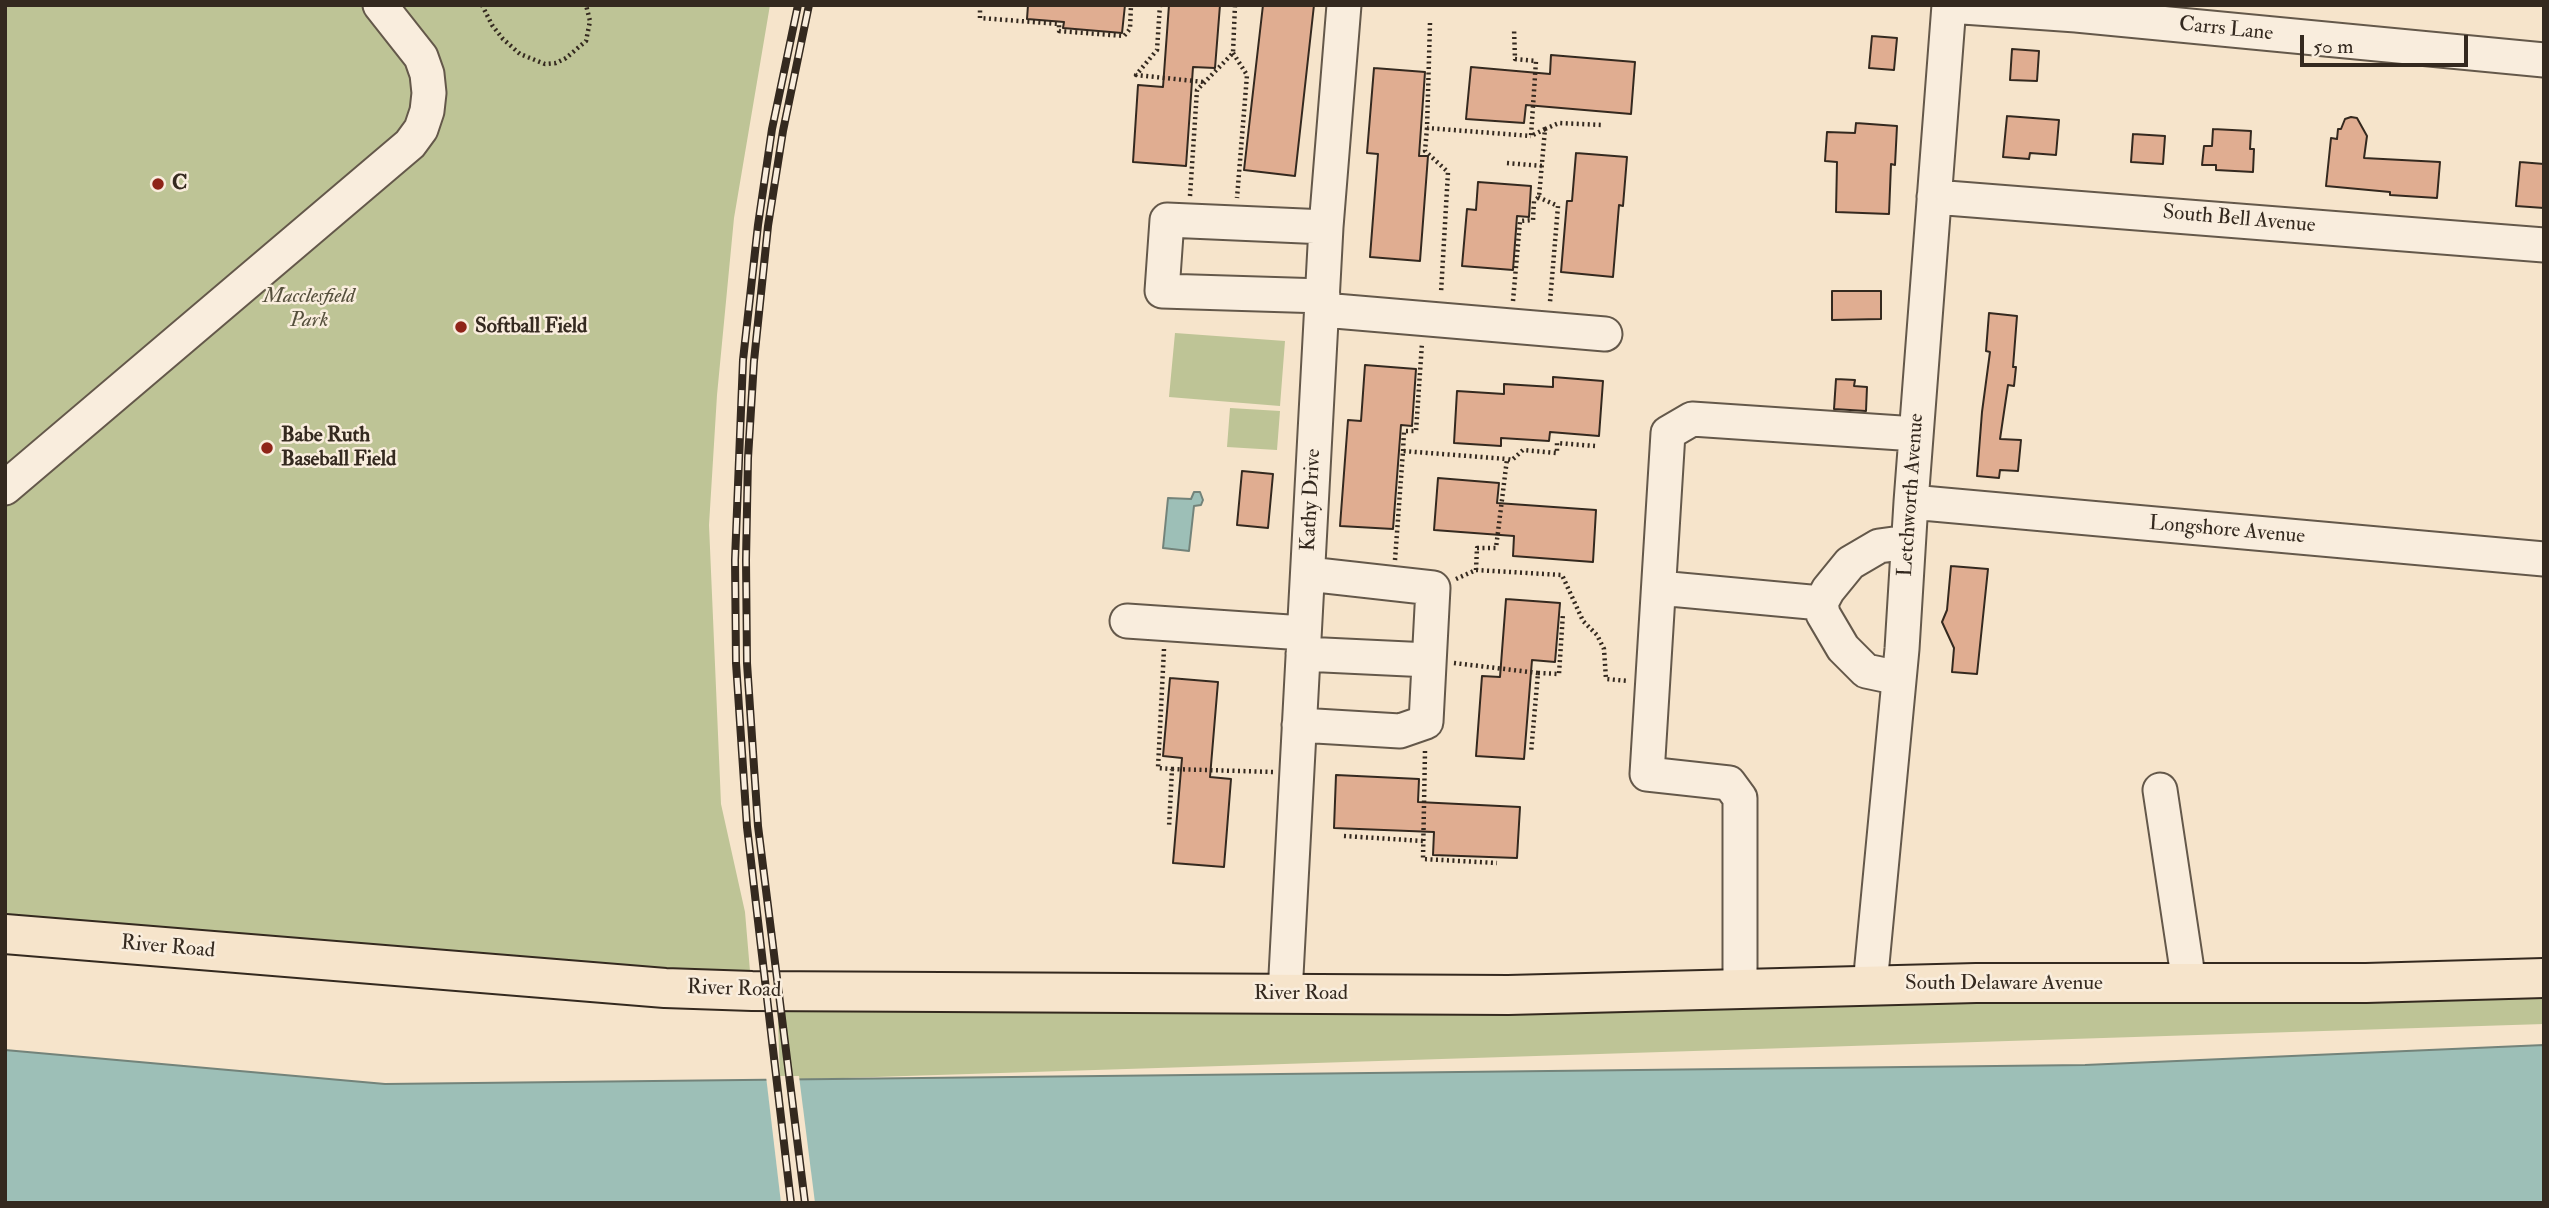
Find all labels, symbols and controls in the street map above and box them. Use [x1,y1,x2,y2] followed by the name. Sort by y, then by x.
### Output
[2178,13,2274,47] street label: Carrs Lane
[2304,21,2472,65] scale bar
[2313,33,2354,60] text: 50 m
[172,171,187,197] place label: C
[150,176,166,192] marker: C
[2162,201,2316,239] street label: South Bell Avenue
[263,284,355,334] park label: Macclesfield Park
[475,314,587,340] place label: Softball Field
[453,319,469,335] marker: Softball Field
[1894,412,1930,578] street label: Letchworth Avenue
[281,423,396,473] place label: Babe Ruth Baseball Field
[259,440,275,456] marker: Babe Ruth Baseball Field
[1297,448,1327,552] street label: Kathy Drive
[2148,512,2306,550] street label: Longshore Avenue
[120,931,216,965] street label: River Road
[1905,971,2103,997] street label: South Delaware Avenue
[686,976,782,1004] street label: River Road
[1254,981,1348,1007] street label: River Road

